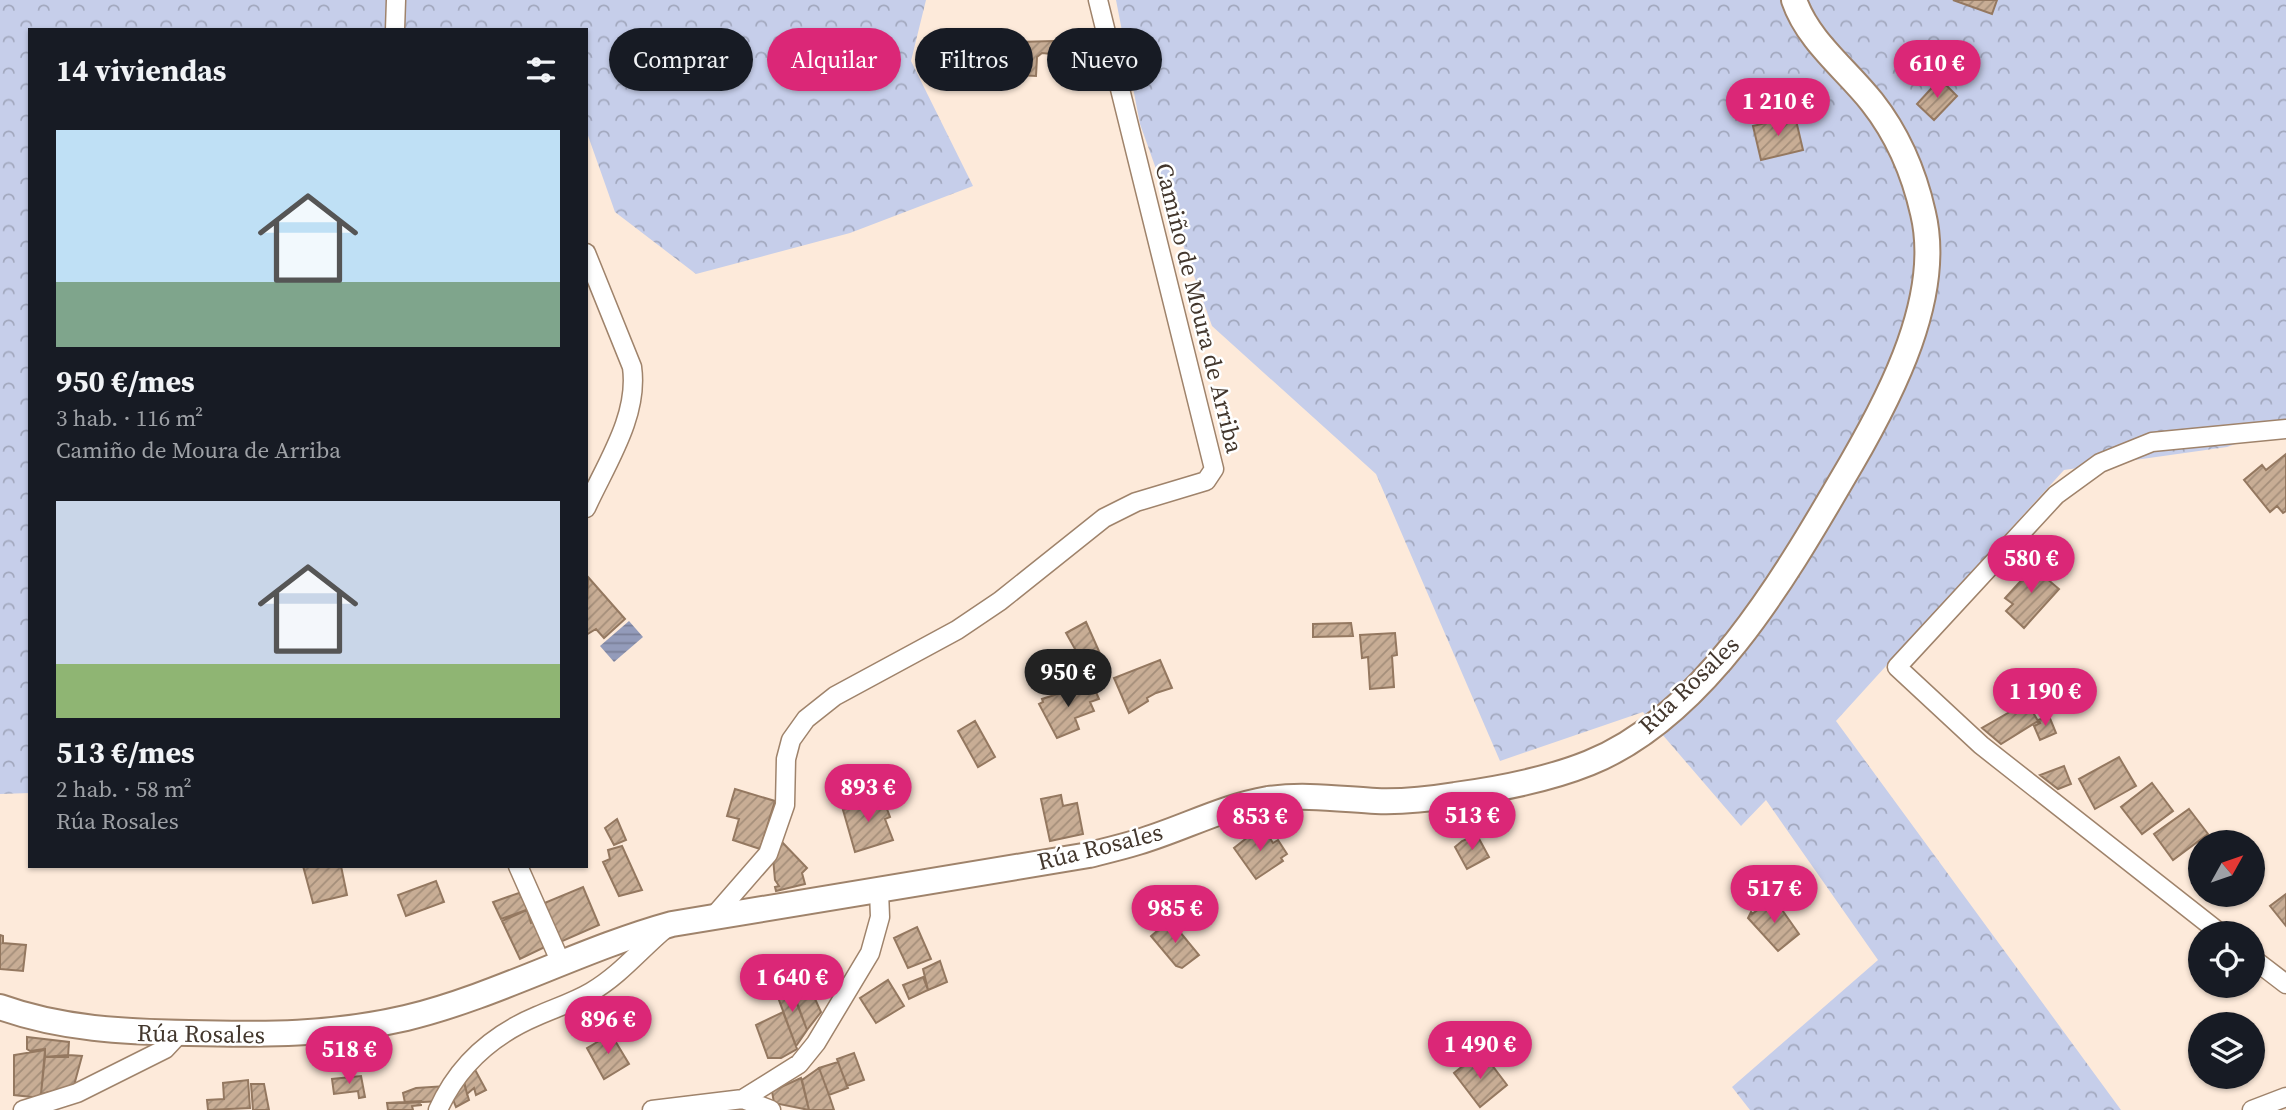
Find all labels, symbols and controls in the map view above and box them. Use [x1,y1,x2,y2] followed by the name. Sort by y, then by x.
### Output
[609,28,753,91] chip: Comprar
[767,28,901,91] chip: Alquilar
[915,28,1033,91] chip: Filtros
[1047,28,1162,91] chip: Nuevo
[1888,41,1986,100] pin: 610 €
[1910,47,1964,79] text: 610 €
[56,50,227,91] text: 14 viviendas
[522,51,560,89] icon: filters
[1713,78,1843,138] pin: 1 210 €
[1742,85,1814,117] text: 1 210 €
[1147,160,1252,457] street label: Camiño de Moura de Arriba
[245,175,371,301] icon: home
[56,361,195,402] text: 950 €/mes
[56,402,203,434] text: 3 hab. · 116 m²
[56,434,341,466] text: Camiño de Moura de Arriba
[1982,536,2080,595] pin: 580 €
[2004,542,2058,574] text: 580 €
[245,546,371,672] icon: home
[1631,628,1746,741] street label: Rúa Rosales
[1019,650,1117,709] pin: 950 €
[1041,656,1095,688] text: 950 €
[1980,668,2110,728] pin: 1 190 €
[2009,675,2081,707] text: 1 190 €
[56,732,195,773] text: 513 €/mes
[819,764,917,824] pin: 893 €
[841,771,895,803] text: 893 €
[56,773,192,805] text: 2 hab. · 58 m²
[1423,792,1521,852] pin: 513 €
[1211,794,1309,853] pin: 853 €
[1445,799,1499,831] text: 513 €
[1233,800,1287,832] text: 853 €
[56,805,179,837] text: Rúa Rosales
[1034,815,1166,878] street label: Rúa Rosales
[2188,830,2264,906] north arrow
[2188,830,2265,1089] map controls
[1725,866,1823,925] pin: 517 €
[1747,872,1801,904] text: 517 €
[1126,886,1224,945] pin: 985 €
[1148,892,1202,924] text: 985 €
[2188,921,2265,998] button: locate
[727,954,857,1014] pin: 1 640 €
[756,961,828,993] text: 1 640 €
[559,996,657,1056] pin: 896 €
[581,1003,635,1035] text: 896 €
[2188,1012,2265,1089] button: layers
[137,1016,265,1051] street label: Rúa Rosales
[1415,1021,1545,1081] pin: 1 490 €
[300,1026,398,1086] pin: 518 €
[1444,1028,1516,1060] text: 1 490 €
[322,1033,376,1065] text: 518 €

